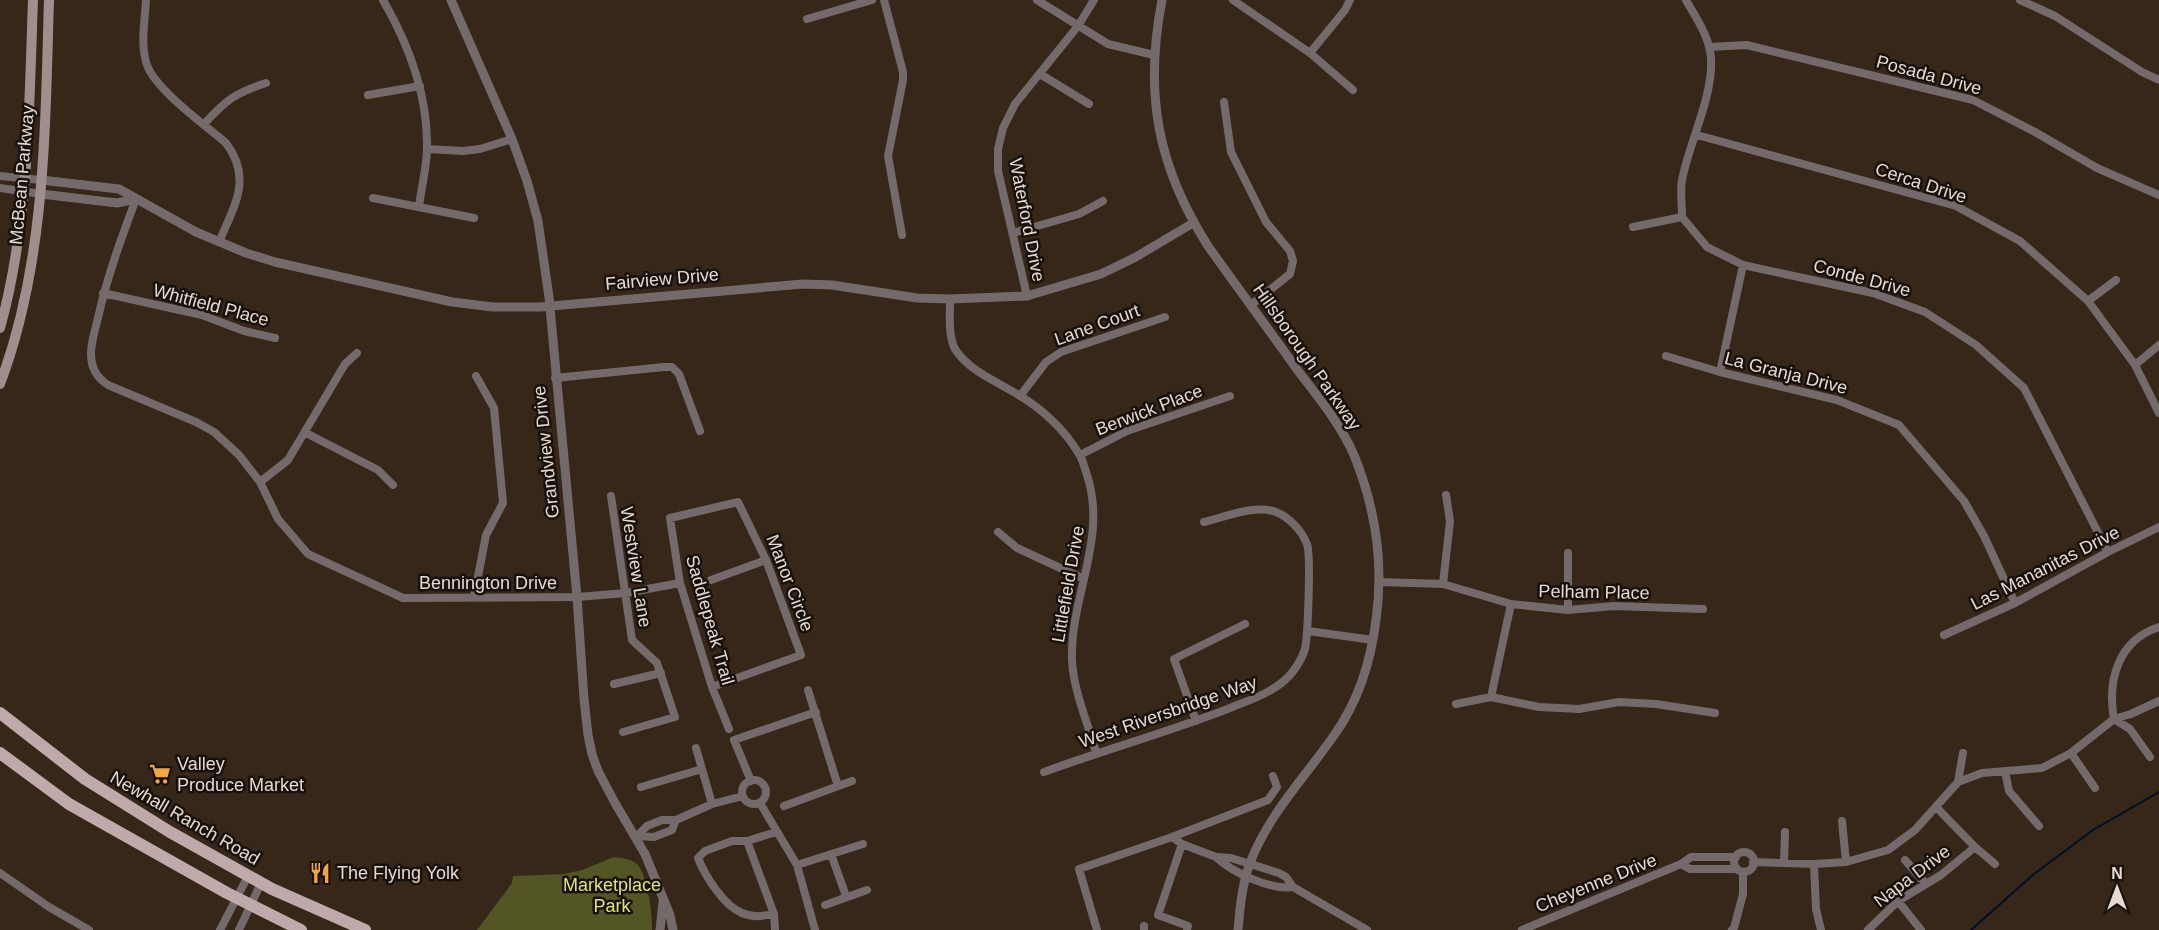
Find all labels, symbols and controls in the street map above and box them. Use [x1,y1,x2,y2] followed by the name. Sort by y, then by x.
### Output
[1874,51,1984,99] street label: Posada Drive
[6,104,38,246] street label: McBean Parkway
[1005,157,1049,283] street label: Waterford Drive
[1873,159,1969,207] street label: Cerca Drive
[1811,255,1913,301] street label: Conde Drive
[604,264,720,294] street label: Fairview Drive
[151,280,271,330] street label: Whitfield Place
[1249,280,1365,434] street label: Hillsborough Parkway
[1052,300,1142,350] street label: Lane Court
[1722,348,1850,398] street label: La Granja Drive
[1093,380,1205,440] street label: Berwick Place
[529,385,563,519] street label: Grandview Drive
[617,505,655,629] street label: Westview Lane
[1967,522,2123,614] street label: Las Mananitas Drive
[1048,524,1088,644] street label: Littlefield Drive
[762,532,818,634] street label: Manor Circle
[682,553,738,687] street label: Saddlepeak Trail
[419,573,557,593] street label: Bennington Drive
[1538,581,1650,603] street label: Pelham Place
[1076,672,1260,752] street label: West Riversbridge Way
[177,754,304,795] place label: Valley Produce Market
[148,762,172,786] supermarket icon: Valley Produce Market
[107,767,263,869] street label: Newhall Ranch Road
[1870,841,1954,911] street label: Napa Drive
[1532,850,1660,916] street label: Cheyenne Drive
[2087,858,2147,918] north arrow
[308,861,332,885] restaurant icon: The Flying Yolk
[337,863,460,883] place label: The Flying Yolk
[2111,865,2123,882] text: N
[563,875,661,916] park label: Marketplace Park

